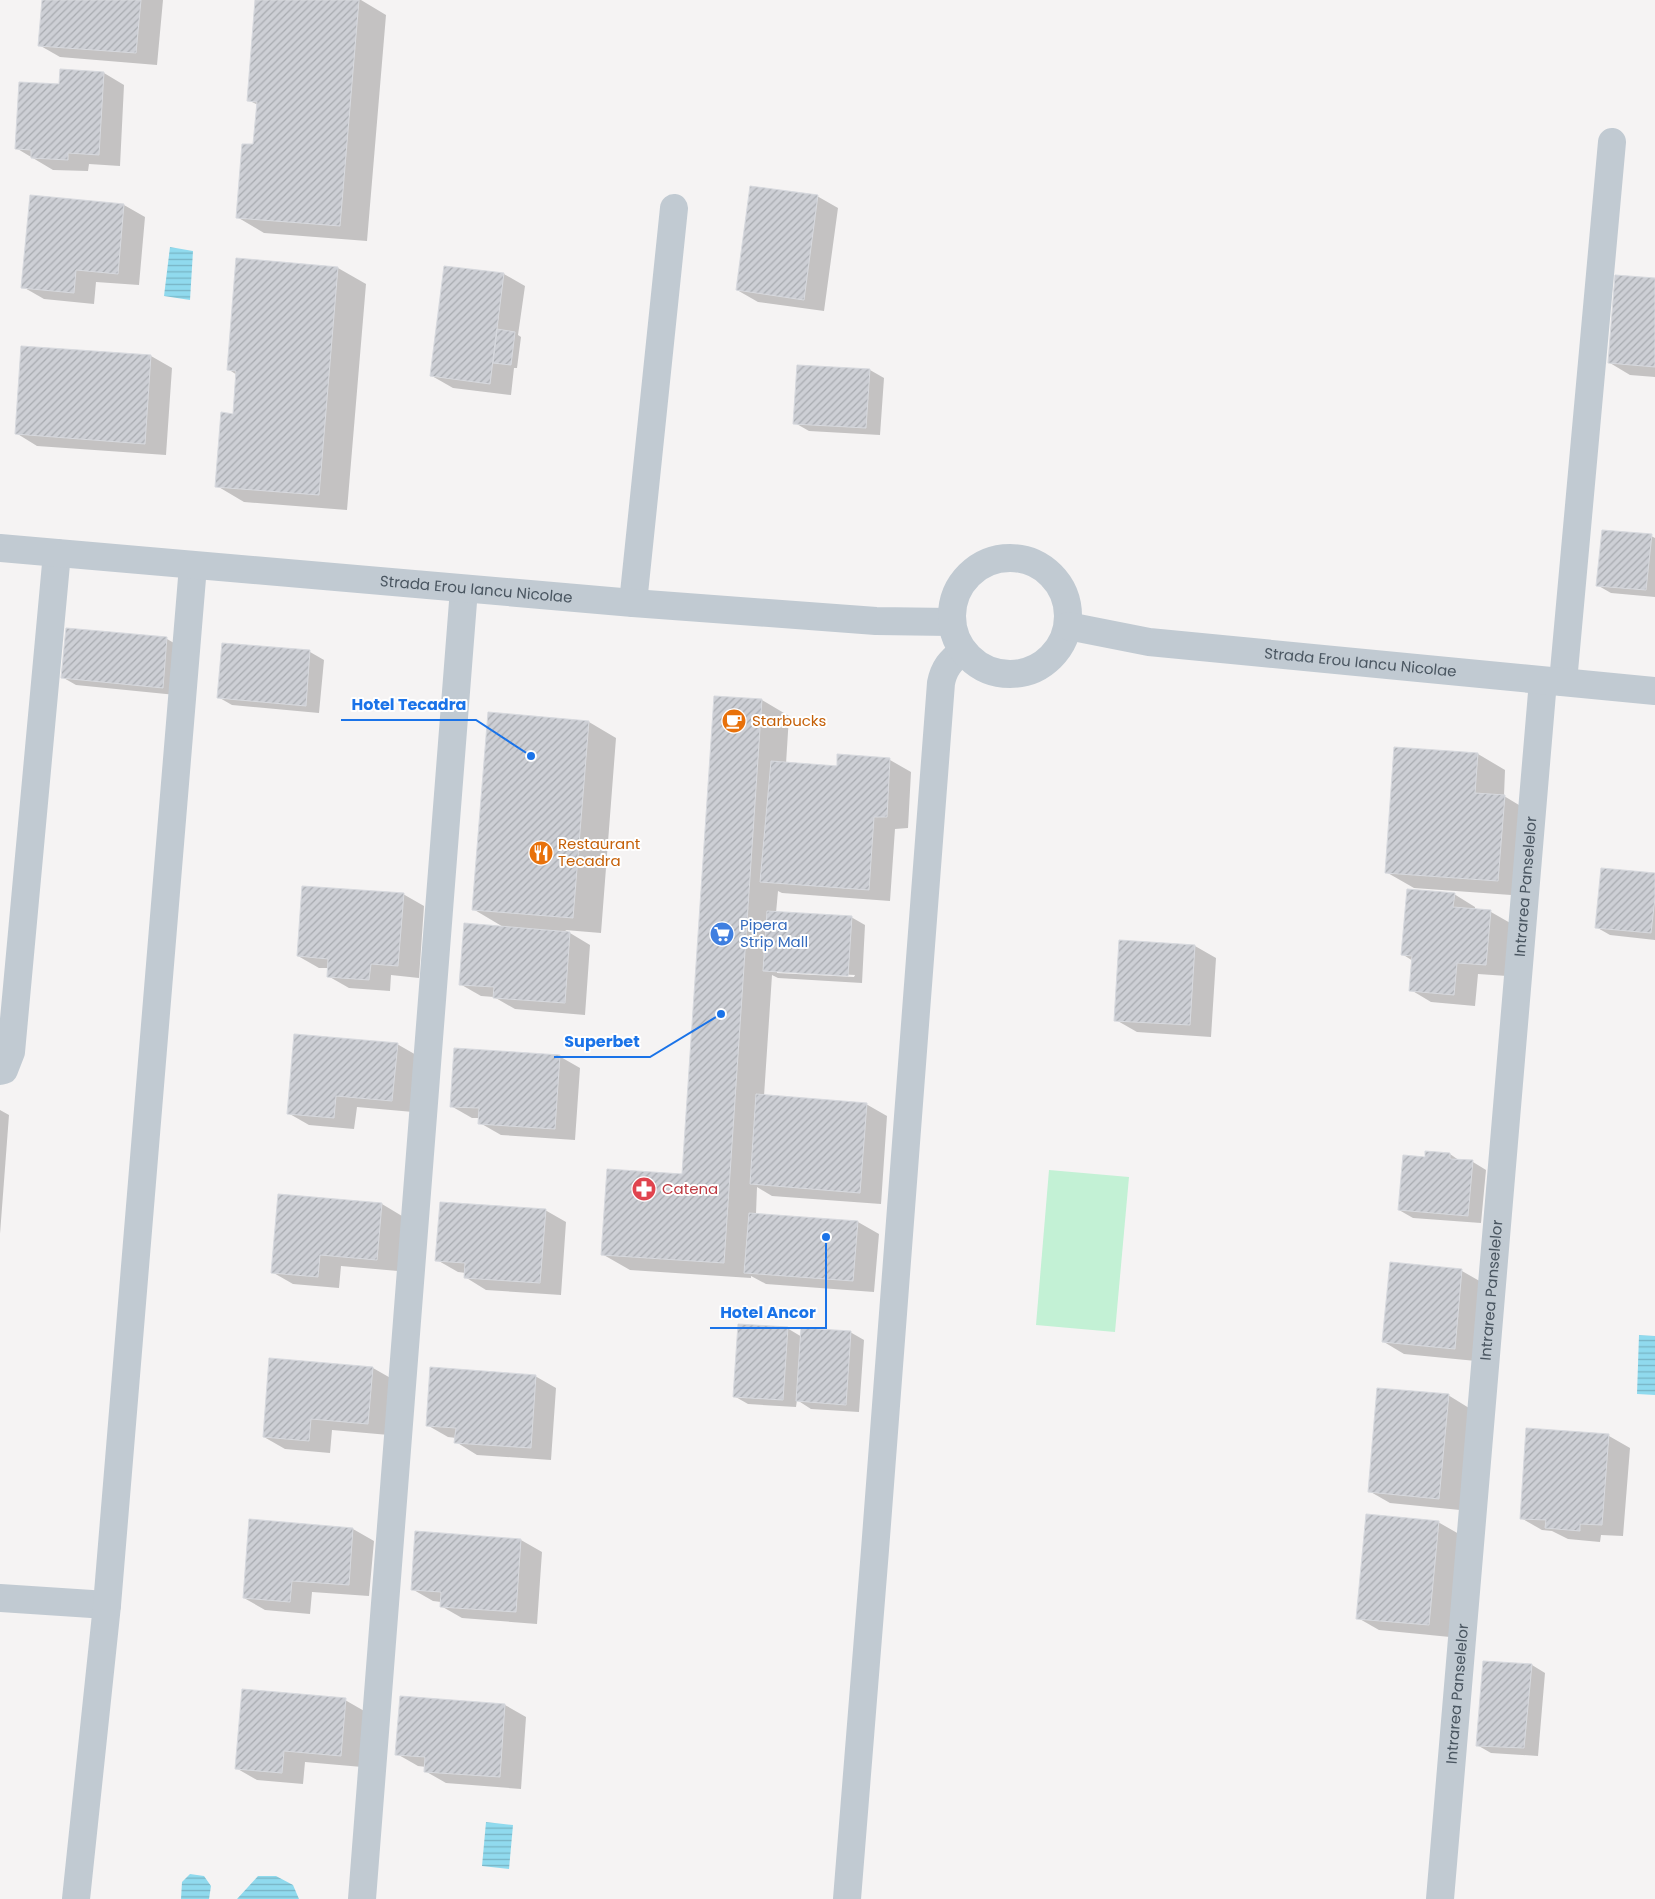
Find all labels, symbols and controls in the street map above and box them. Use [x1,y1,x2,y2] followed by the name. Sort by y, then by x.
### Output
[379,570,573,608] street label: Strada Erou Iancu Nicolae
[1263,642,1458,682] street label: Strada Erou Iancu Nicolae
[341,689,476,720] callout: Hotel Tecadra
[352,693,466,716] text: Hotel Tecadra
[721,708,747,734] cafe icon: Starbucks
[752,710,827,731] place label: Starbucks
[1509,815,1542,958] street label: Intrarea Panselelor
[558,833,640,871] place label: Restaurant Tecadra
[528,840,554,866] restaurant icon: Restaurant Tecadra
[740,914,808,952] place label: Pipera Strip Mall
[709,921,735,947] supermarket icon: Pipera Strip Mall
[554,1026,650,1057] callout: Superbet
[564,1030,640,1053] text: Superbet
[631,1176,657,1202] pharmacy icon: Catena
[662,1178,718,1199] place label: Catena
[1475,1219,1507,1361] street label: Intrarea Panselelor
[710,1297,826,1328] callout: Hotel Ancor
[720,1301,816,1324] text: Hotel Ancor
[1440,1622,1473,1765] street label: Intrarea Panselelor

